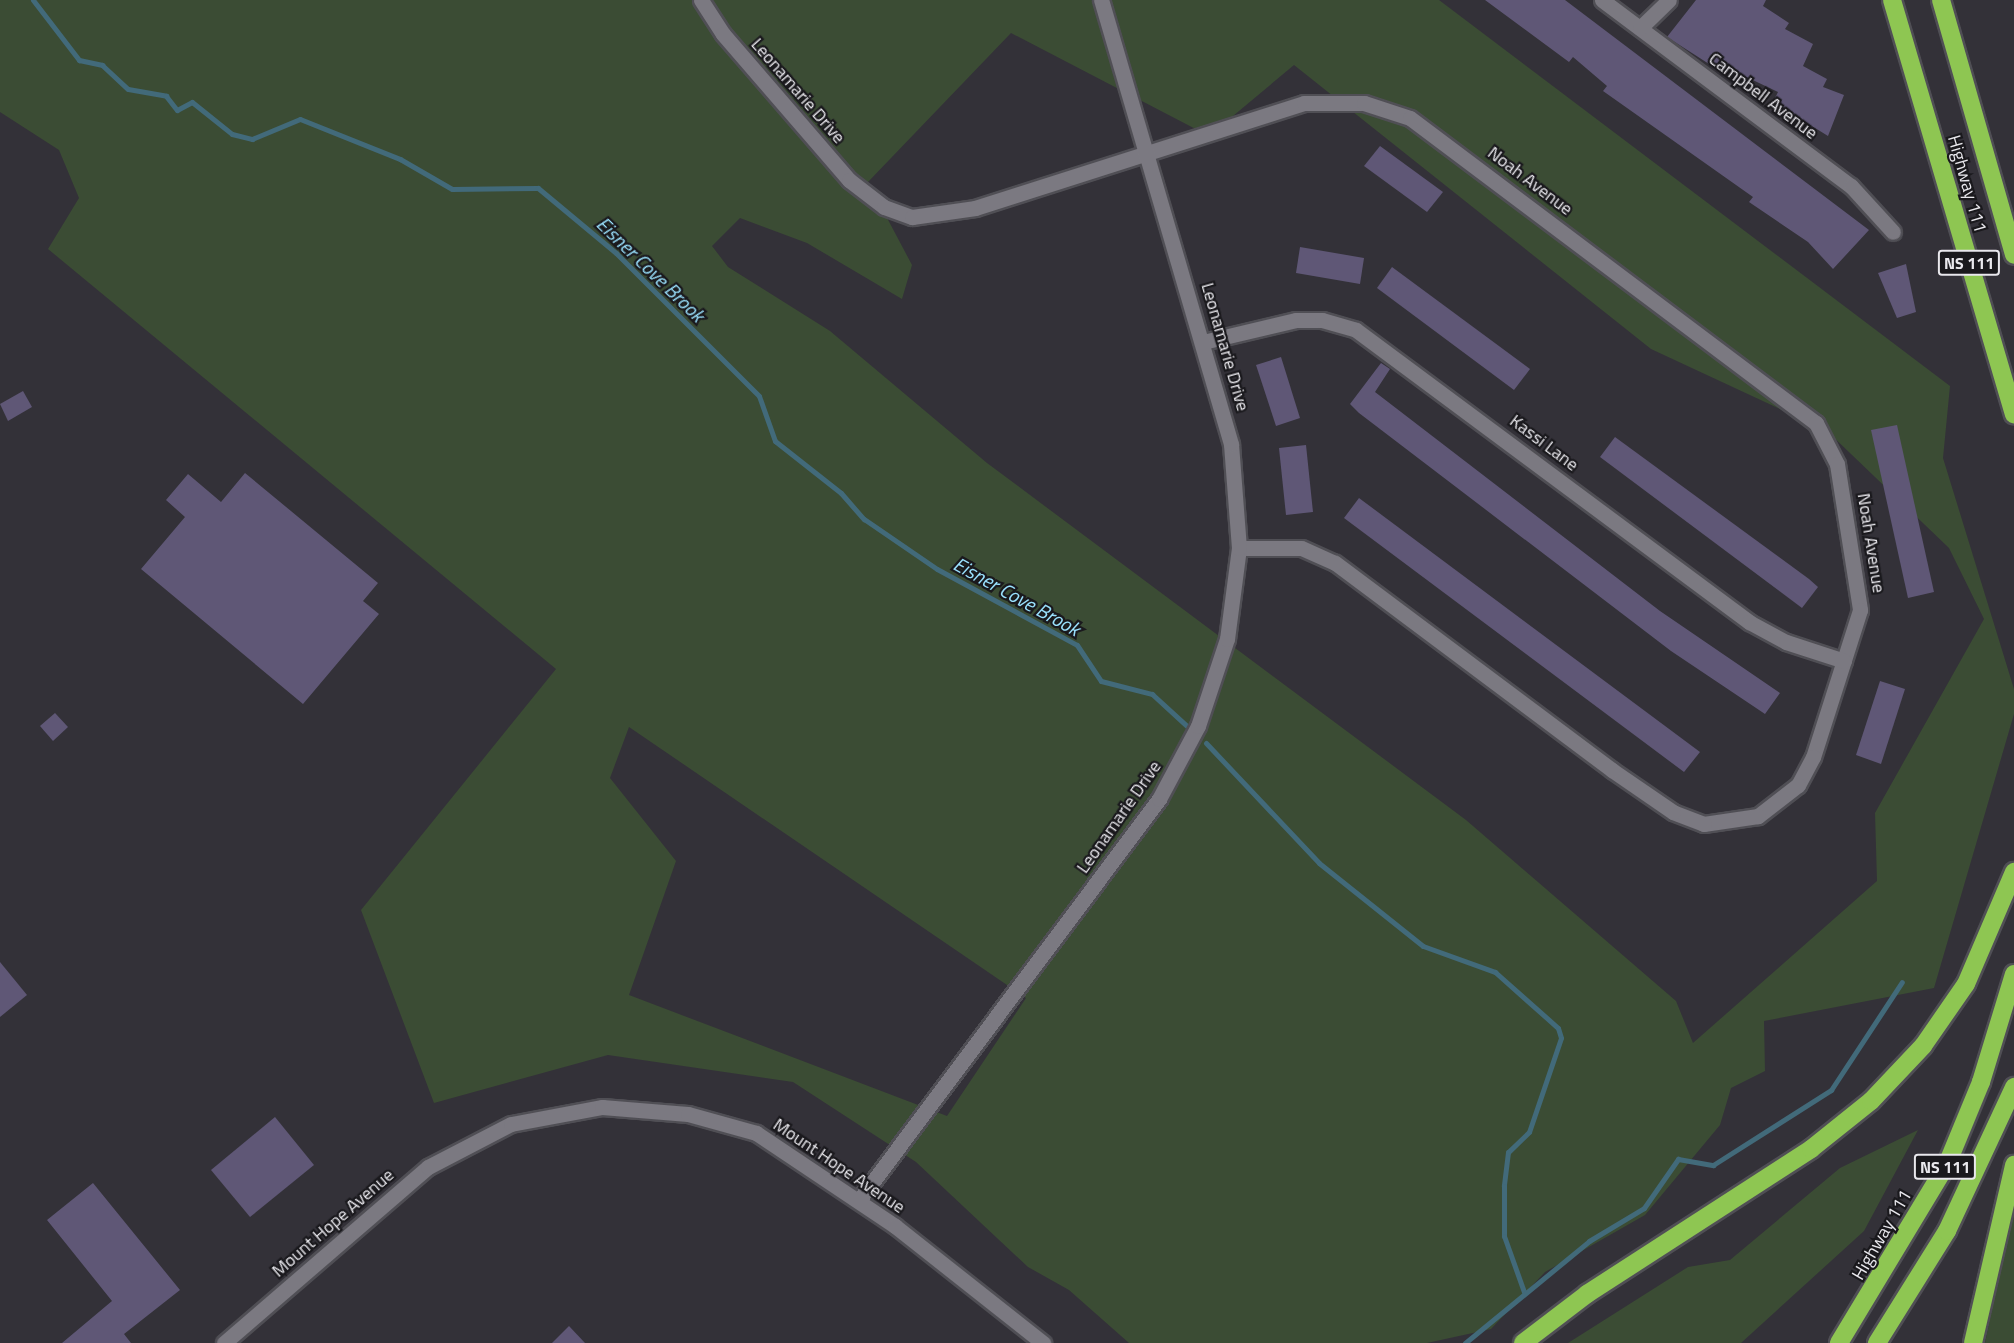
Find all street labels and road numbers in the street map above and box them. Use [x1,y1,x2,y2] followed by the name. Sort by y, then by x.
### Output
[746,34,850,148] street label: Leonamarie Drive
[1704,48,1822,144] street label: Campbell Avenue
[1943,133,1991,235] street label: Highway 111
[1483,142,1577,220] street label: Noah Avenue
[1938,250,2000,276] road number: NS 111
[1196,280,1254,414] street label: Leonamarie Drive
[1505,410,1583,476] street label: Kassi Lane
[1852,492,1890,594] street label: Noah Avenue
[1072,757,1166,877] street label: Leonamarie Drive
[769,1114,909,1218] street label: Mount Hope Avenue
[1914,1154,1976,1180] road number: NS 111
[268,1164,398,1282] street label: Mount Hope Avenue
[1848,1186,1916,1284] street label: Highway 111

